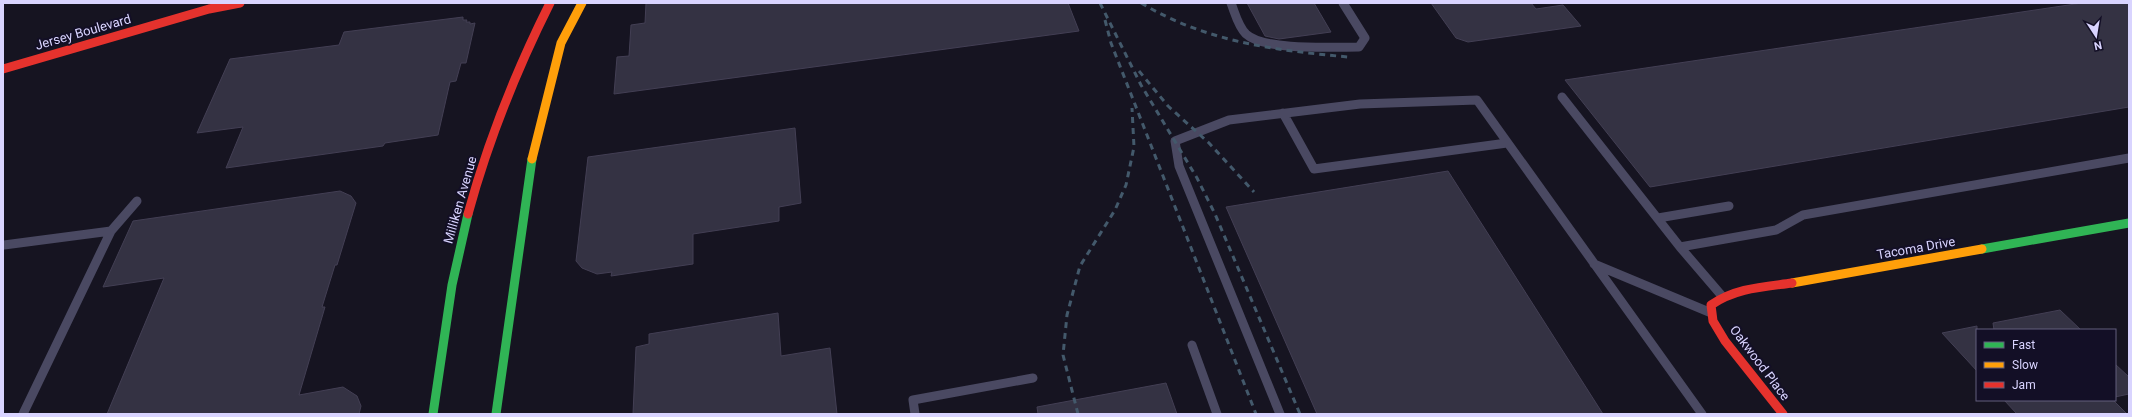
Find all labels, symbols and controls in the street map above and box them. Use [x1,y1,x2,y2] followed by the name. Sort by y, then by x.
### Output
[33,11,133,53] street label: Jersey Boulevard
[2076,16,2116,56] north arrow
[2093,38,2103,53] text: N
[440,154,480,245] street label: Milliken Avenue
[1876,234,1956,262] street label: Tacoma Drive
[1727,323,1793,403] street label: Oakwood Place
[1976,329,2116,401] legend
[2012,338,2035,352] text: Fast
[2012,358,2038,372] text: Slow
[2012,378,2036,392] text: Jam

